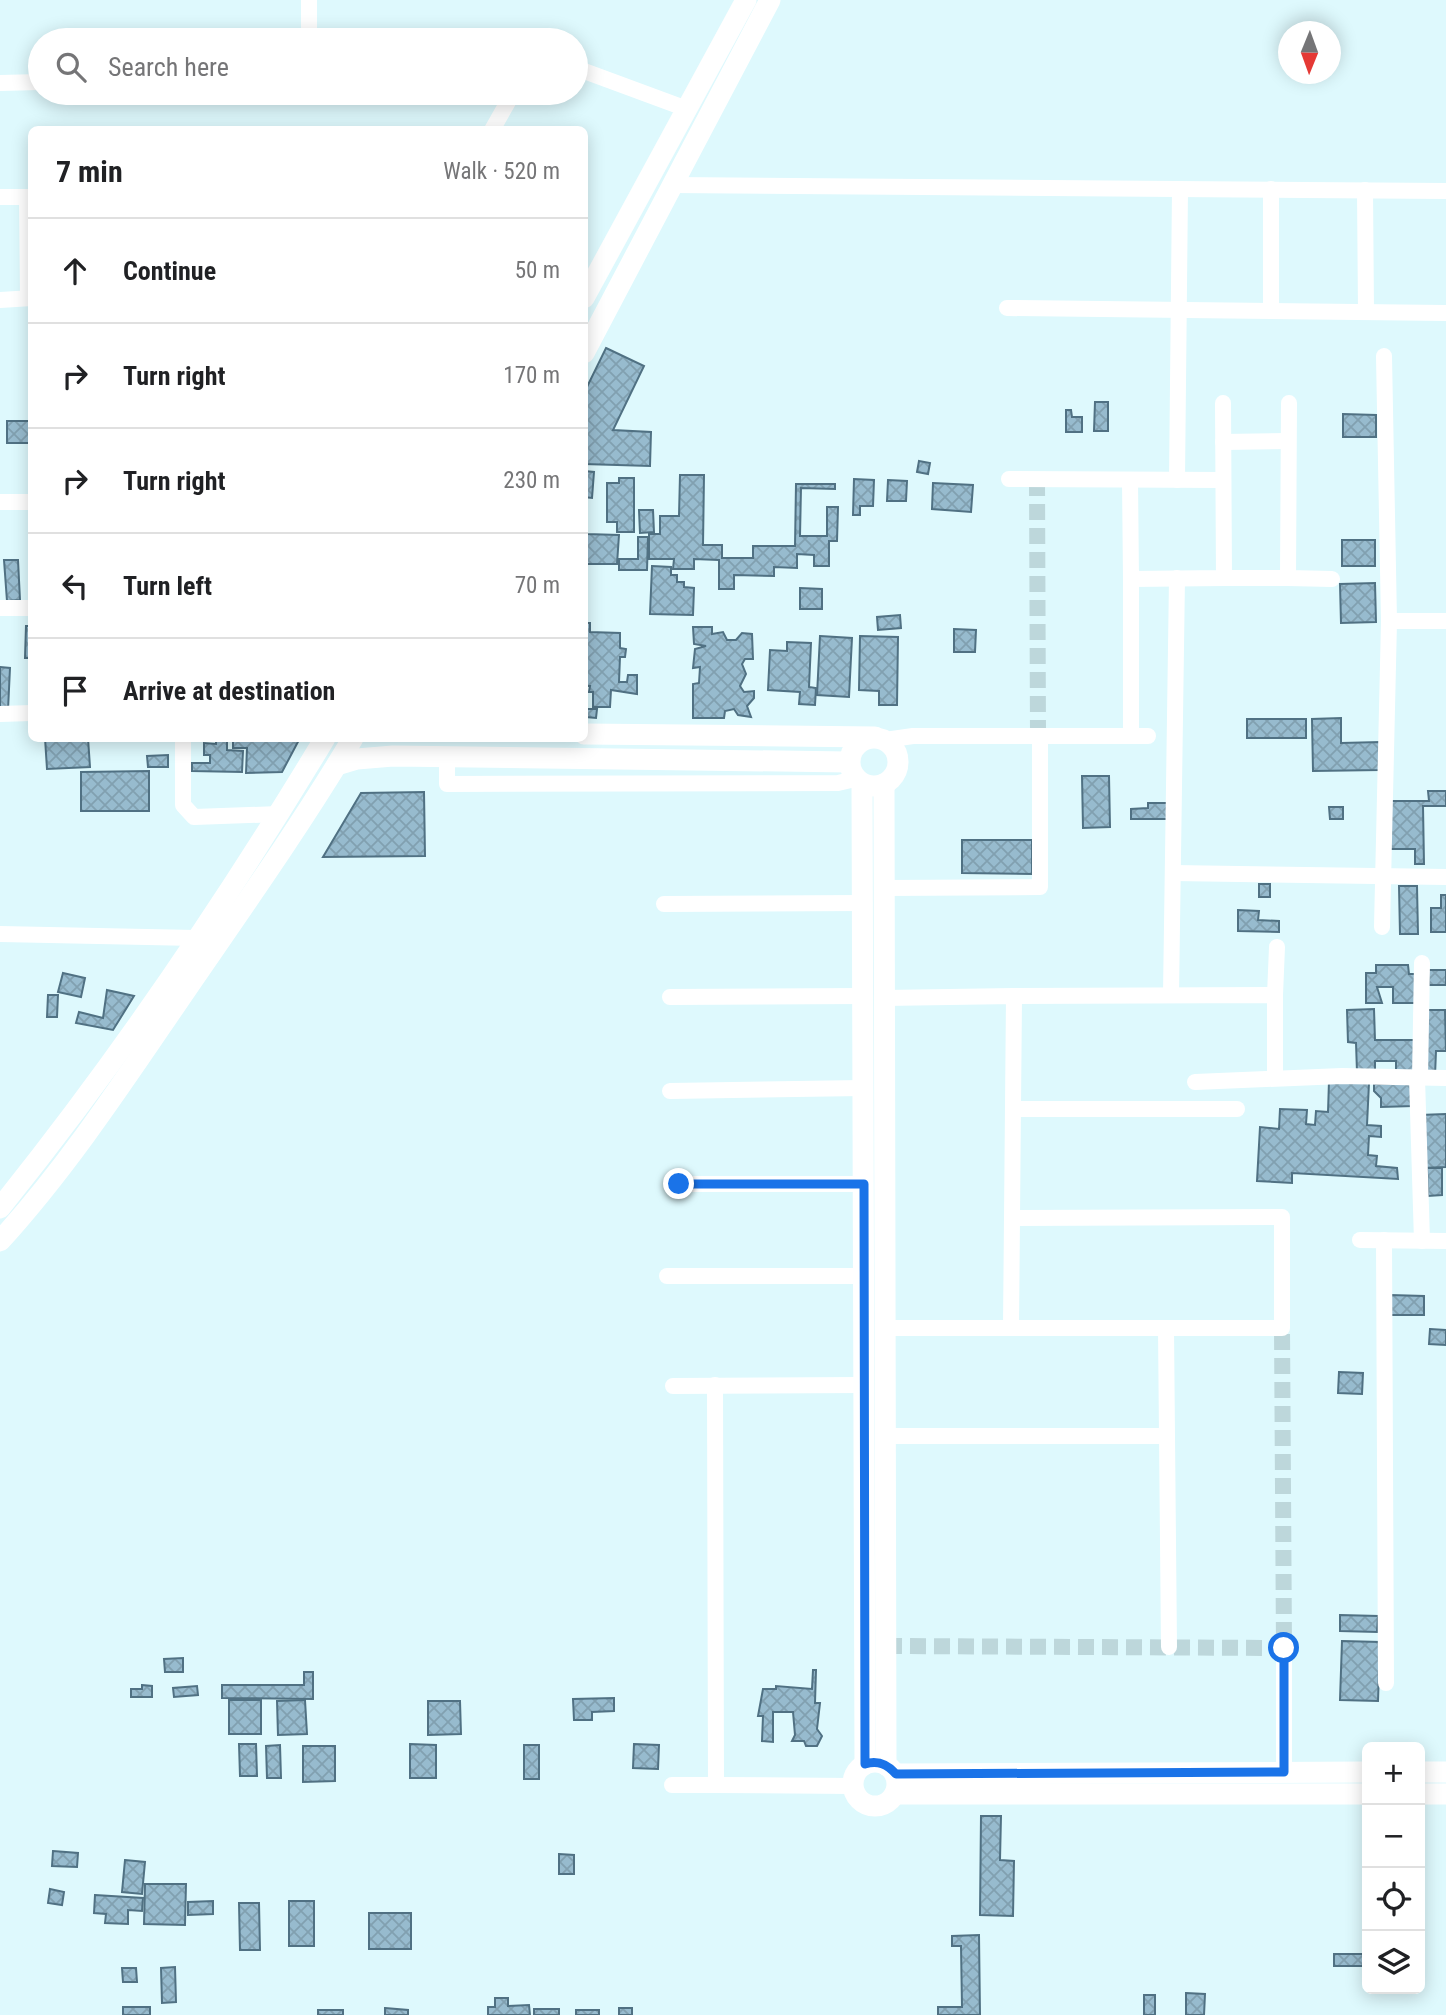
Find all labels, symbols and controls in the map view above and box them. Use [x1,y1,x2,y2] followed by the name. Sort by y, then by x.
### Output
[1278,21,1341,84] north arrow
[28,28,588,105] search box
[52,48,90,86] icon: search
[108,52,229,82] text: Search here
[56,154,123,189] text: 7 min
[443,158,560,185] text: Walk · 520 m
[56,252,94,290] icon: ahead
[123,256,216,286] text: Continue
[515,257,560,284] text: 50 m
[56,357,94,395] icon: right
[123,361,225,391] text: Turn right
[503,362,560,389] text: 170 m
[56,462,94,500] icon: right
[123,466,225,496] text: Turn right
[503,467,560,494] text: 230 m
[56,567,94,605] icon: left
[123,571,212,601] text: Turn left
[515,572,560,599] text: 70 m
[56,672,94,710] icon: arrive
[123,676,335,706] text: Arrive at destination
[663,1168,694,1199] route end
[1268,1632,1299,1663] route start
[1362,1742,1425,1994] map controls
[1362,1742,1425,1805] button: +
[1362,1805,1425,1868] button: −
[1362,1868,1425,1931] button: locate
[1362,1931,1425,1994] button: layers

